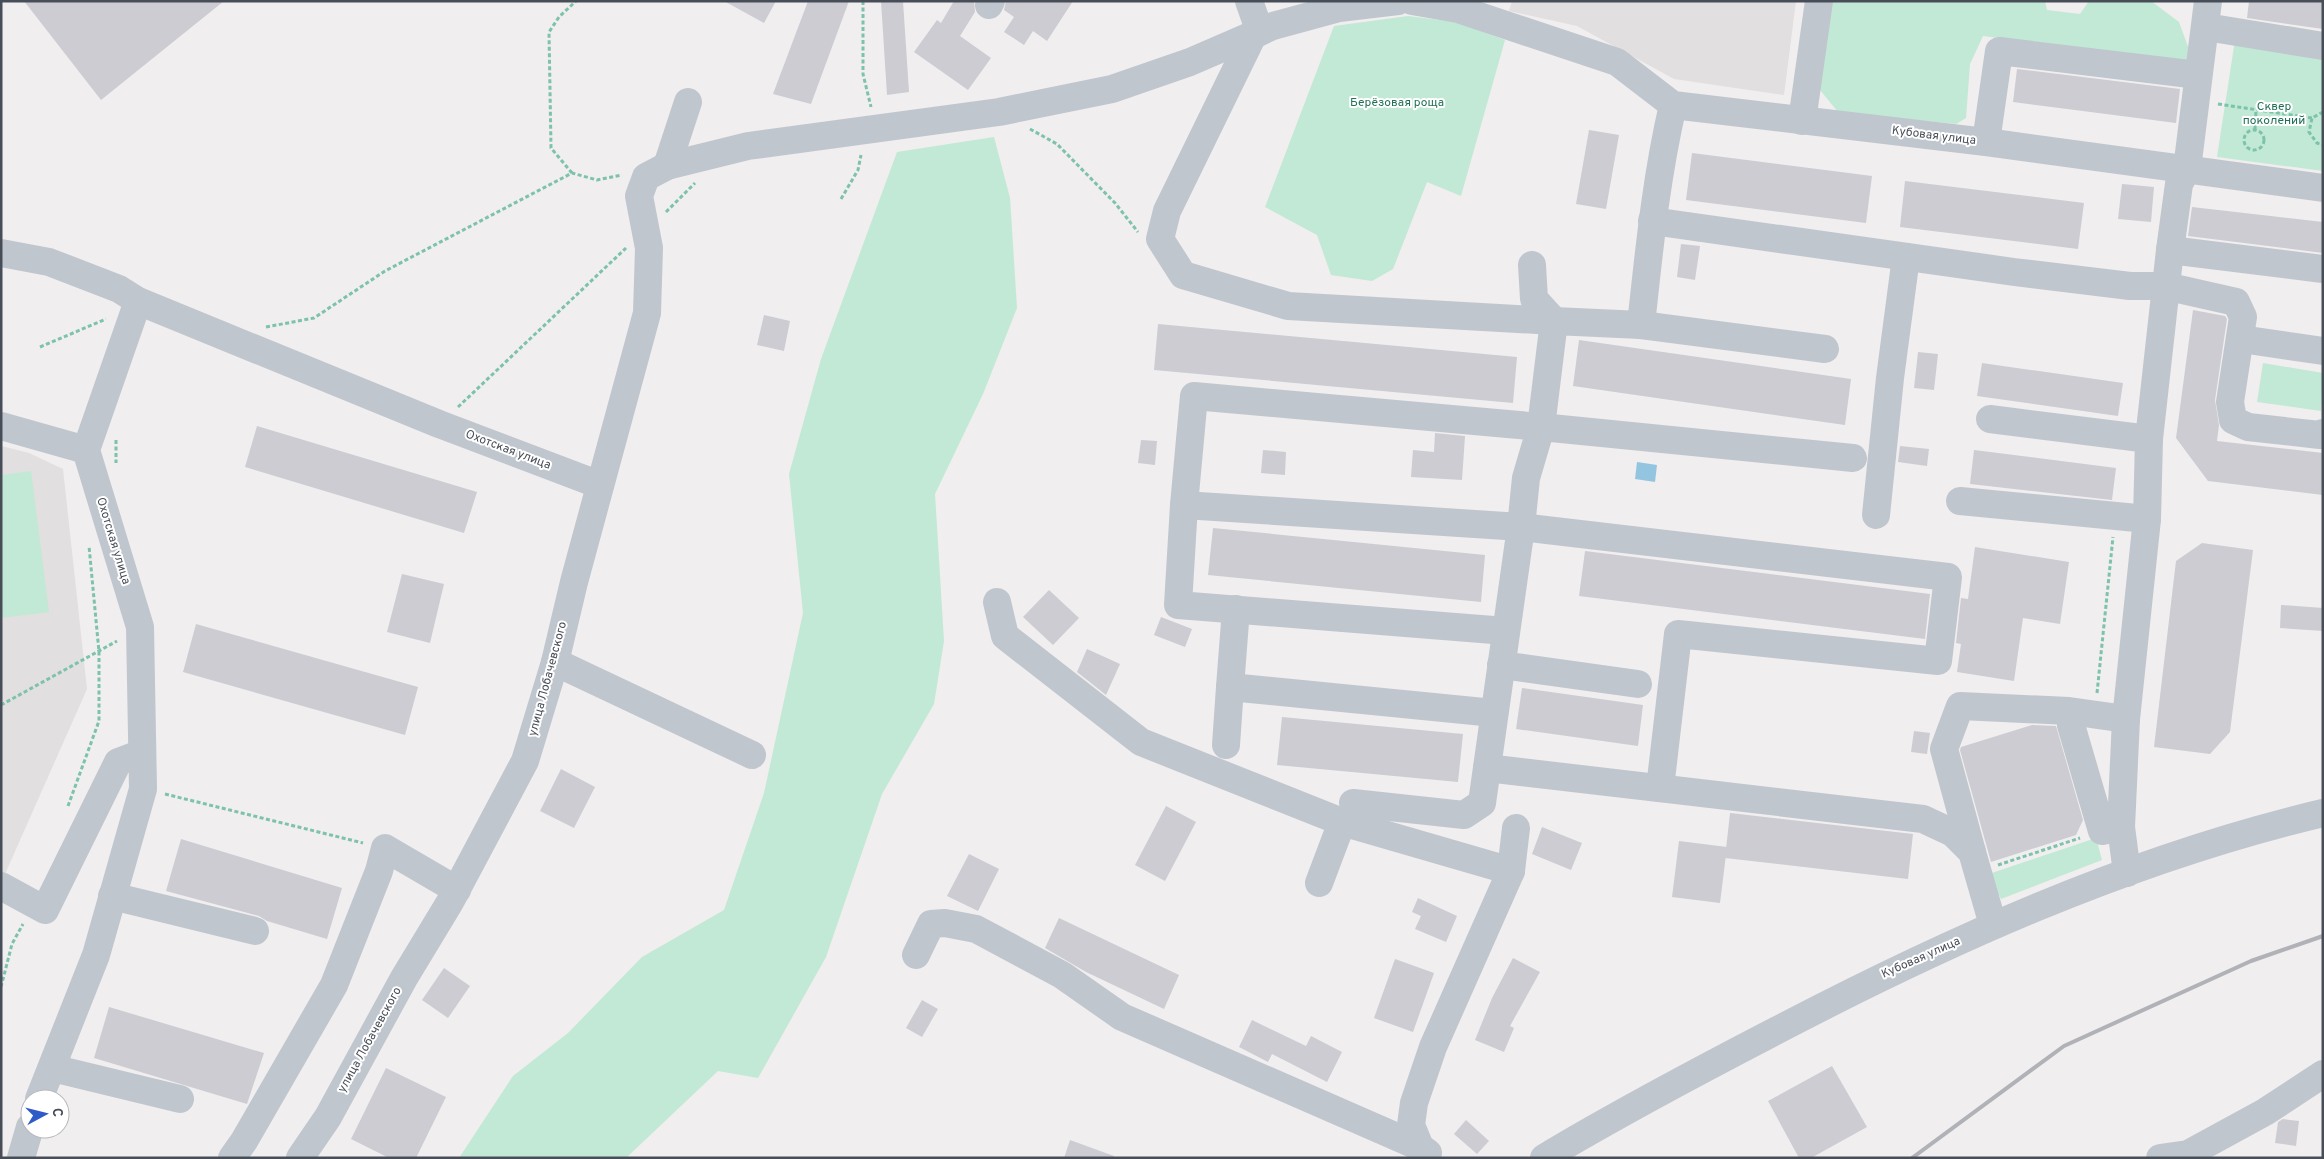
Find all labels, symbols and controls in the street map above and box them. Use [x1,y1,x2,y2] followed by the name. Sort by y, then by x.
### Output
[1350,95,1444,111] park label: Берёзовая роща
[2243,99,2305,129] park label: Сквер поколений
[1891,123,1977,149] street label: Кубовая улица
[463,426,553,474] street label: Охотская улица
[92,496,134,586] street label: Охотская улица
[525,620,571,738] street label: улица Лобачевского
[1879,933,1963,983] street label: Кубовая улица
[334,984,406,1096] street label: улица Лобачевского
[20,1089,70,1139] north arrow
[47,1107,65,1118] text: С

